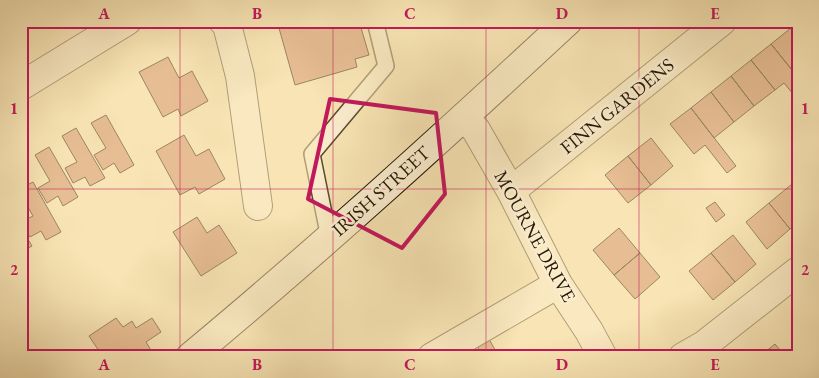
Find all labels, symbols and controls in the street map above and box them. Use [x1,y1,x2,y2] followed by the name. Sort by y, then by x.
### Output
[97,3,110,24] text: A
[252,3,262,24] text: B
[404,3,416,24] text: C
[556,3,568,24] text: D
[710,3,720,24] text: E
[555,52,679,160] street label: FINN GARDENS
[10,98,18,119] text: 1
[801,98,809,119] text: 1
[327,140,436,242] street label: IRISH STREET
[489,166,582,306] street label: MOURNE DRIVE
[10,259,19,280] text: 2
[801,259,810,280] text: 2
[97,354,110,375] text: A
[252,354,262,375] text: B
[404,354,416,375] text: C
[556,354,568,375] text: D
[710,354,720,375] text: E

